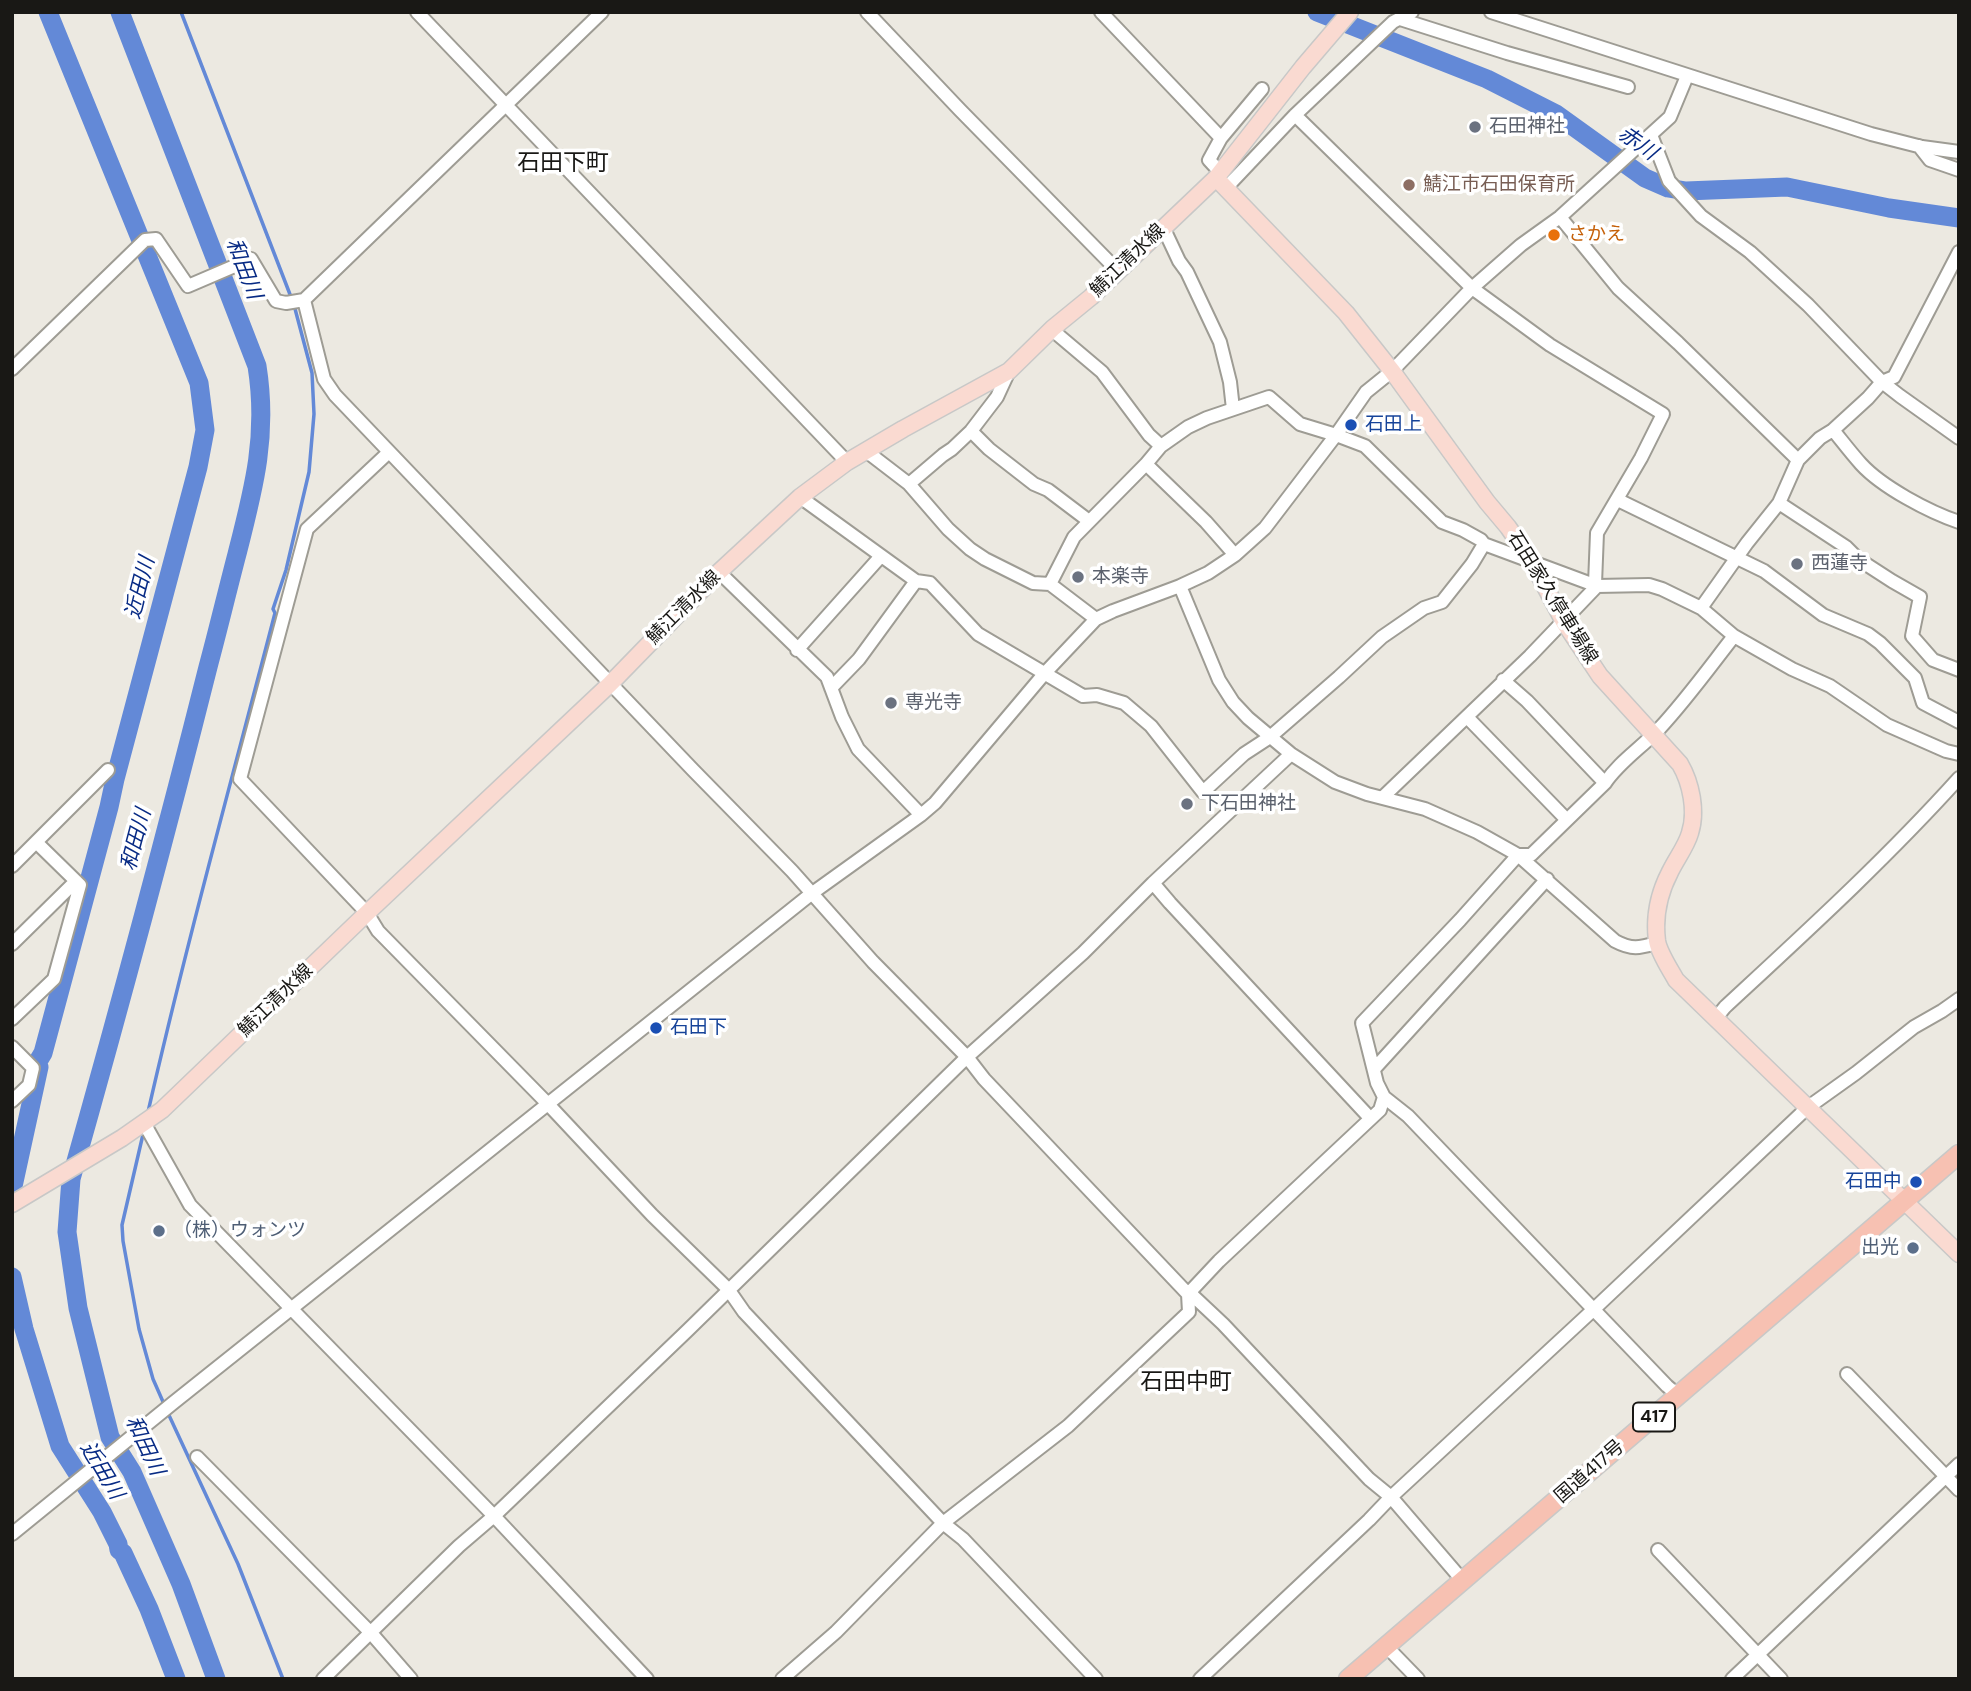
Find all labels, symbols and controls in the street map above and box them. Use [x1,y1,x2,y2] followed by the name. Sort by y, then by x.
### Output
[1489,116,1565,138] place label: 石田神社
[1467,119,1483,135] marker: 石田神社
[1613,122,1661,166] water label: 赤川
[517,150,609,178] district label: 石田下町
[1423,174,1575,196] place label: 鯖江市石田保育所
[1401,177,1417,193] marker: 鯖江市石田保育所
[1086,220,1170,302] street label: 鯖江清水線
[1568,224,1625,246] place label: さかえ
[1546,227,1562,243] marker: さかえ
[220,235,266,303] water label: 和田川
[1365,414,1422,436] place label: 石田上
[1343,417,1359,433] marker: 石田上
[1502,528,1602,668] street label: 石田家久停車場線
[1811,553,1868,575] place label: 西蓮寺
[121,554,161,622] water label: 近田川
[1789,556,1805,572] marker: 西蓮寺
[642,566,726,650] street label: 鯖江清水線
[1092,566,1149,588] place label: 本楽寺
[1070,569,1086,585] marker: 本楽寺
[905,692,962,714] place label: 専光寺
[883,695,899,711] marker: 専光寺
[1201,793,1296,815] place label: 下石田神社
[1179,796,1195,812] marker: 下石田神社
[117,806,157,874] water label: 和田川
[234,960,318,1042] street label: 鯖江清水線
[670,1017,727,1039] place label: 石田下
[648,1020,664,1036] marker: 石田下
[1845,1171,1902,1193] place label: 石田中
[1908,1174,1924,1190] marker: 石田中
[173,1220,306,1242] place label: （株）ウォンツ
[151,1223,167,1239] marker: （株）ウォンツ
[1861,1237,1899,1259] place label: 出光
[1905,1240,1921,1256] marker: 出光
[1140,1369,1232,1397] district label: 石田中町
[1633,1402,1675,1432] road number: 417
[119,1412,169,1480] water label: 和田川
[1551,1436,1629,1508] street label: 国道417号
[74,1438,128,1504] water label: 近田川

